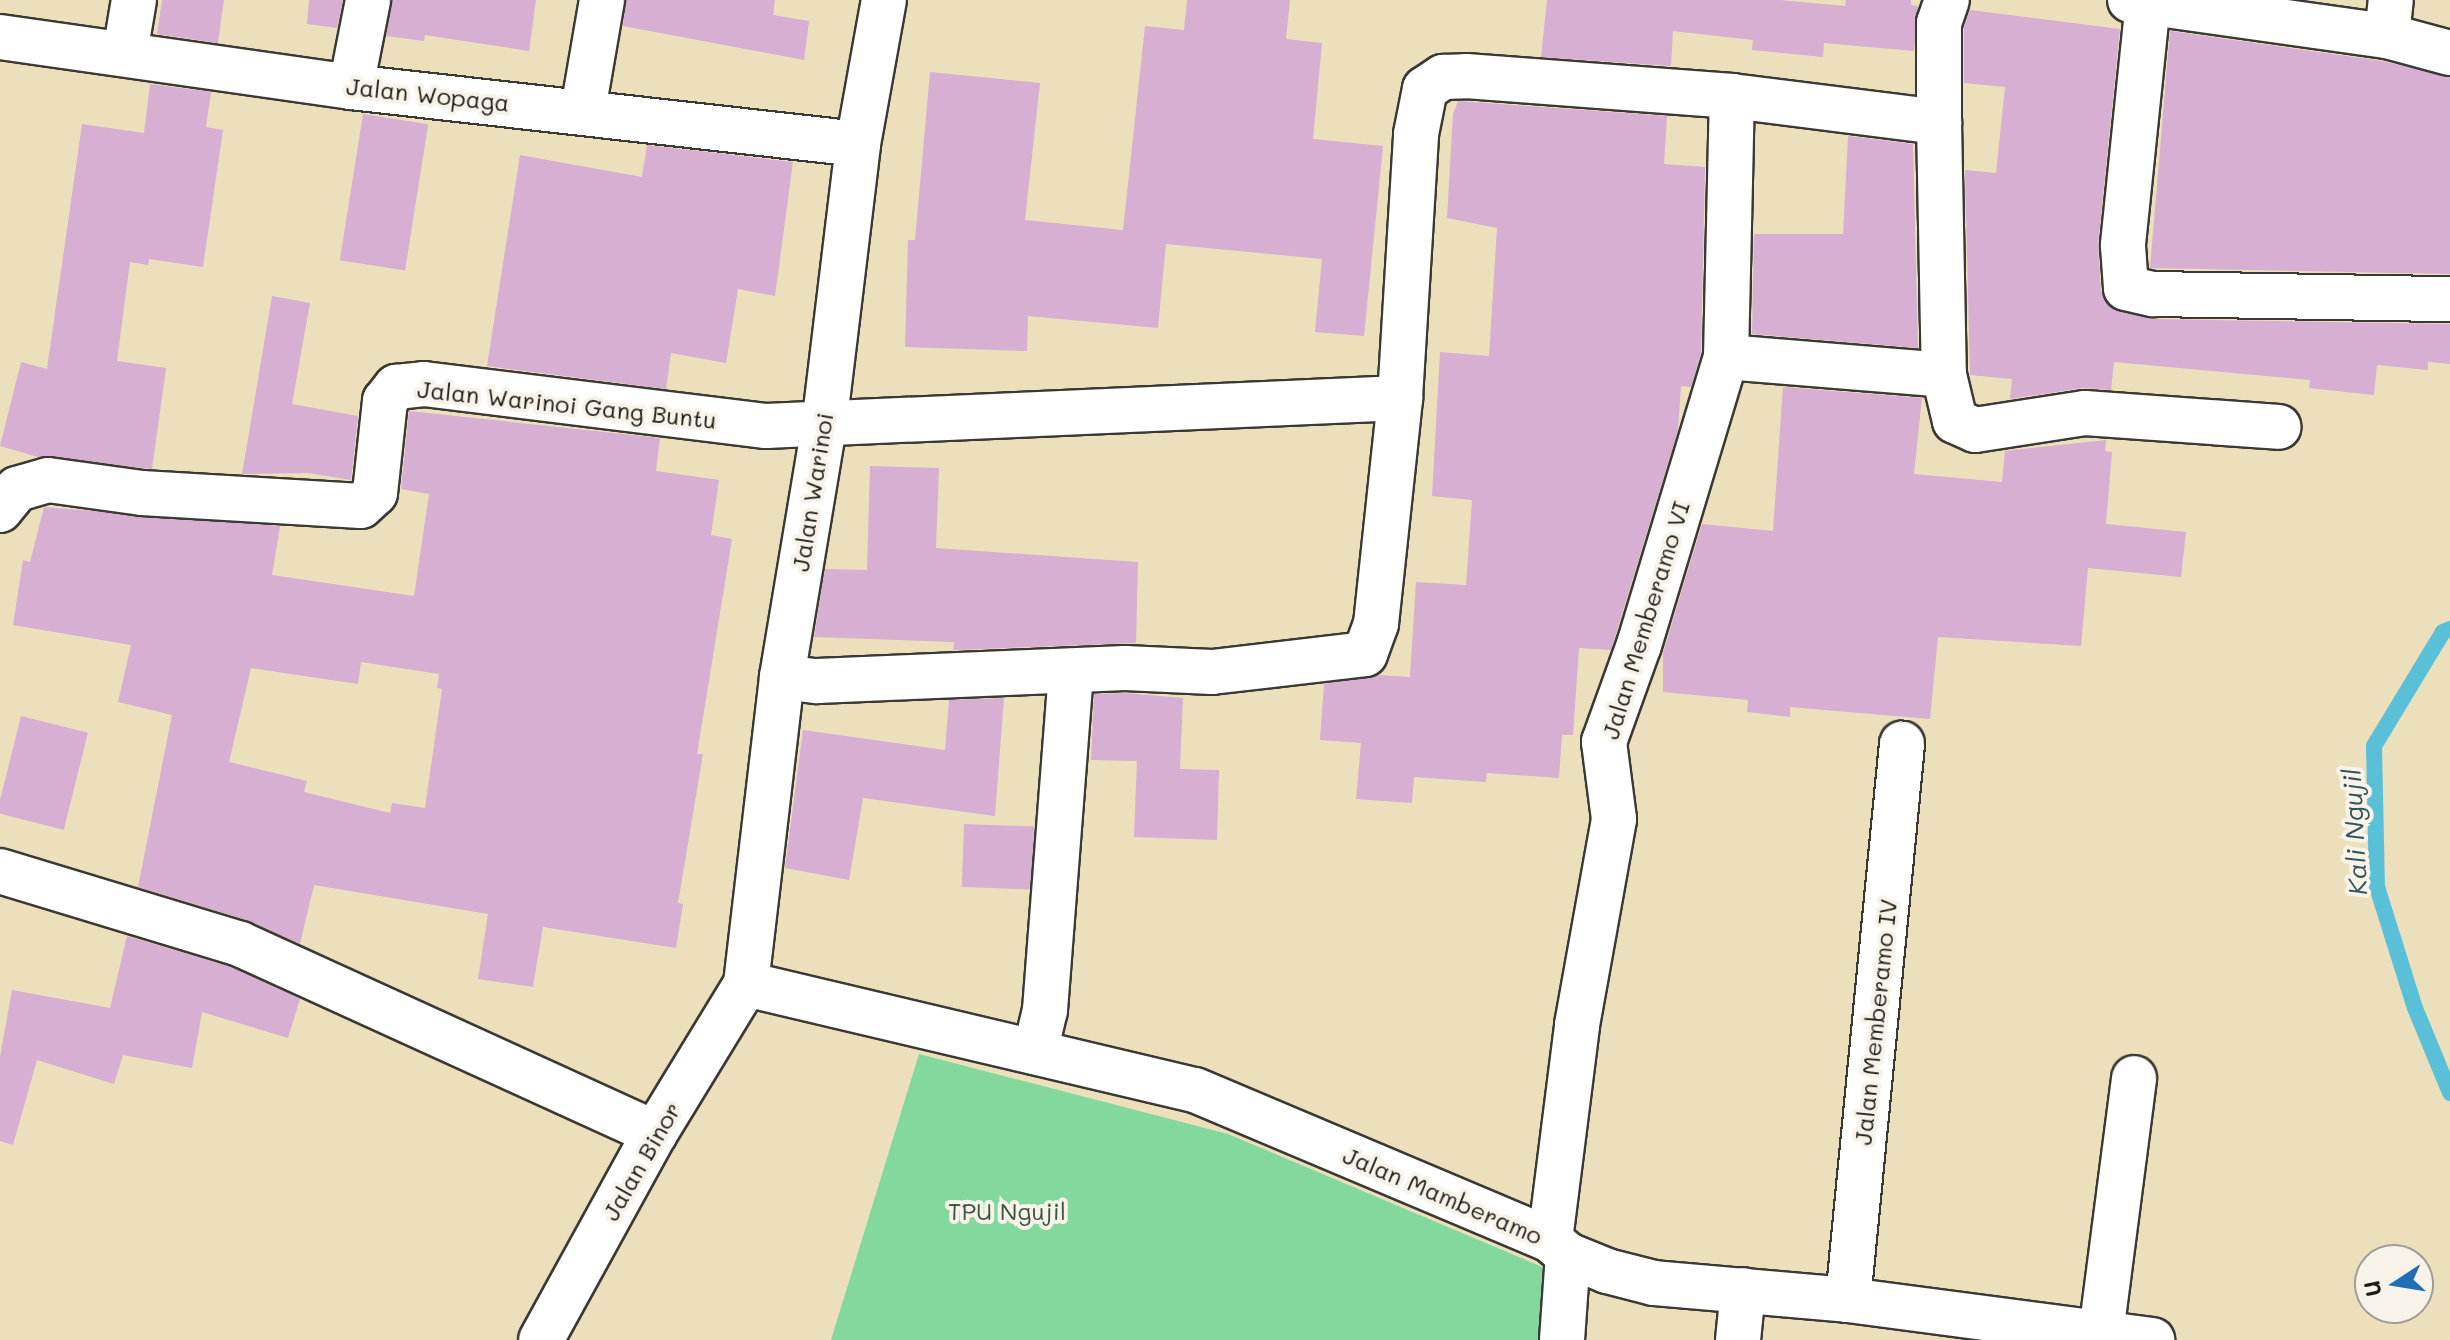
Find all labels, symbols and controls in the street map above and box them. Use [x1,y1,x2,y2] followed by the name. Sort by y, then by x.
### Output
[345,71,511,117] street label: Jalan Wopaga
[416,374,718,434] street label: Jalan Warinoi Gang Buntu
[785,411,839,573] street label: Jalan Warinoi
[1595,498,1695,742] street label: Jalan Memberamo VI
[2336,768,2374,896] water label: Kali Ngujil
[1848,898,1902,1146] street label: Jalan Memberamo IV
[596,1097,686,1225] street label: Jalan Binor
[1339,1140,1547,1250] street label: Jalan Mamberamo
[948,1197,1066,1225] park label: TPU Ngujil
[2354,1244,2434,1324] north arrow
[2356,1278,2388,1299] text: U

